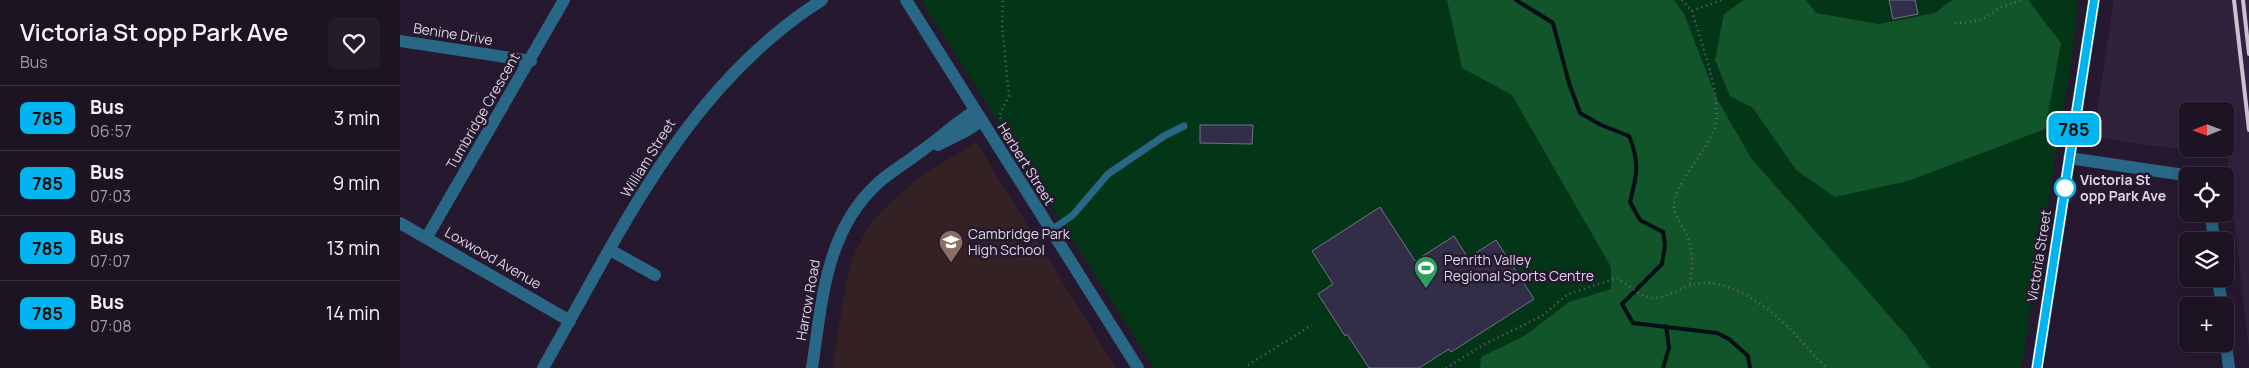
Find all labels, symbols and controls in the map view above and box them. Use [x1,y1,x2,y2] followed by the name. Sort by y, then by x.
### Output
[20,15,288,48] text: Victoria St opp Park Ave
[328,17,380,69] button: heart
[412,18,494,49] street label: Benine Drive
[441,49,524,173] street label: Tumbridge Crescent
[20,51,48,73] text: Bus
[90,94,124,120] text: Bus
[2179,102,2234,158] north arrow
[2179,102,2234,352] map controls
[334,105,380,131] text: 3 min
[32,106,63,130] text: 785
[2045,113,2103,145] line badge: 785
[616,114,680,201] street label: William Street
[2058,117,2090,141] text: 785
[993,119,1060,209] street label: Herbert Street
[90,120,132,142] text: 06:57
[90,159,124,185] text: Bus
[2179,167,2234,222] button: locate
[333,170,380,196] text: 9 min
[2080,170,2166,205] place label: Victoria St opp Park Ave
[32,171,63,195] text: 785
[2054,177,2076,199] marker: Victoria St opp Park Ave
[90,185,131,207] text: 07:03
[2022,208,2055,303] street label: Victoria Street
[441,222,545,293] street label: Loxwood Avenue
[90,224,124,250] text: Bus
[968,224,1071,259] place label: Cambridge Park High School
[938,229,964,263] school or university icon: Cambridge Park High School
[2179,232,2234,287] button: layers
[326,235,380,261] text: 13 min
[32,236,63,260] text: 785
[90,250,130,272] text: 07:07
[1444,250,1594,285] place label: Penrith Valley Regional Sports Centre
[1413,255,1439,289] sports icon: Penrith Valley Regional Sports Centre
[791,258,824,342] street label: Harrow Road
[90,289,124,315] text: Bus
[2179,297,2234,352] button: +
[326,300,380,326] text: 14 min
[32,301,63,325] text: 785
[90,315,132,337] text: 07:08

